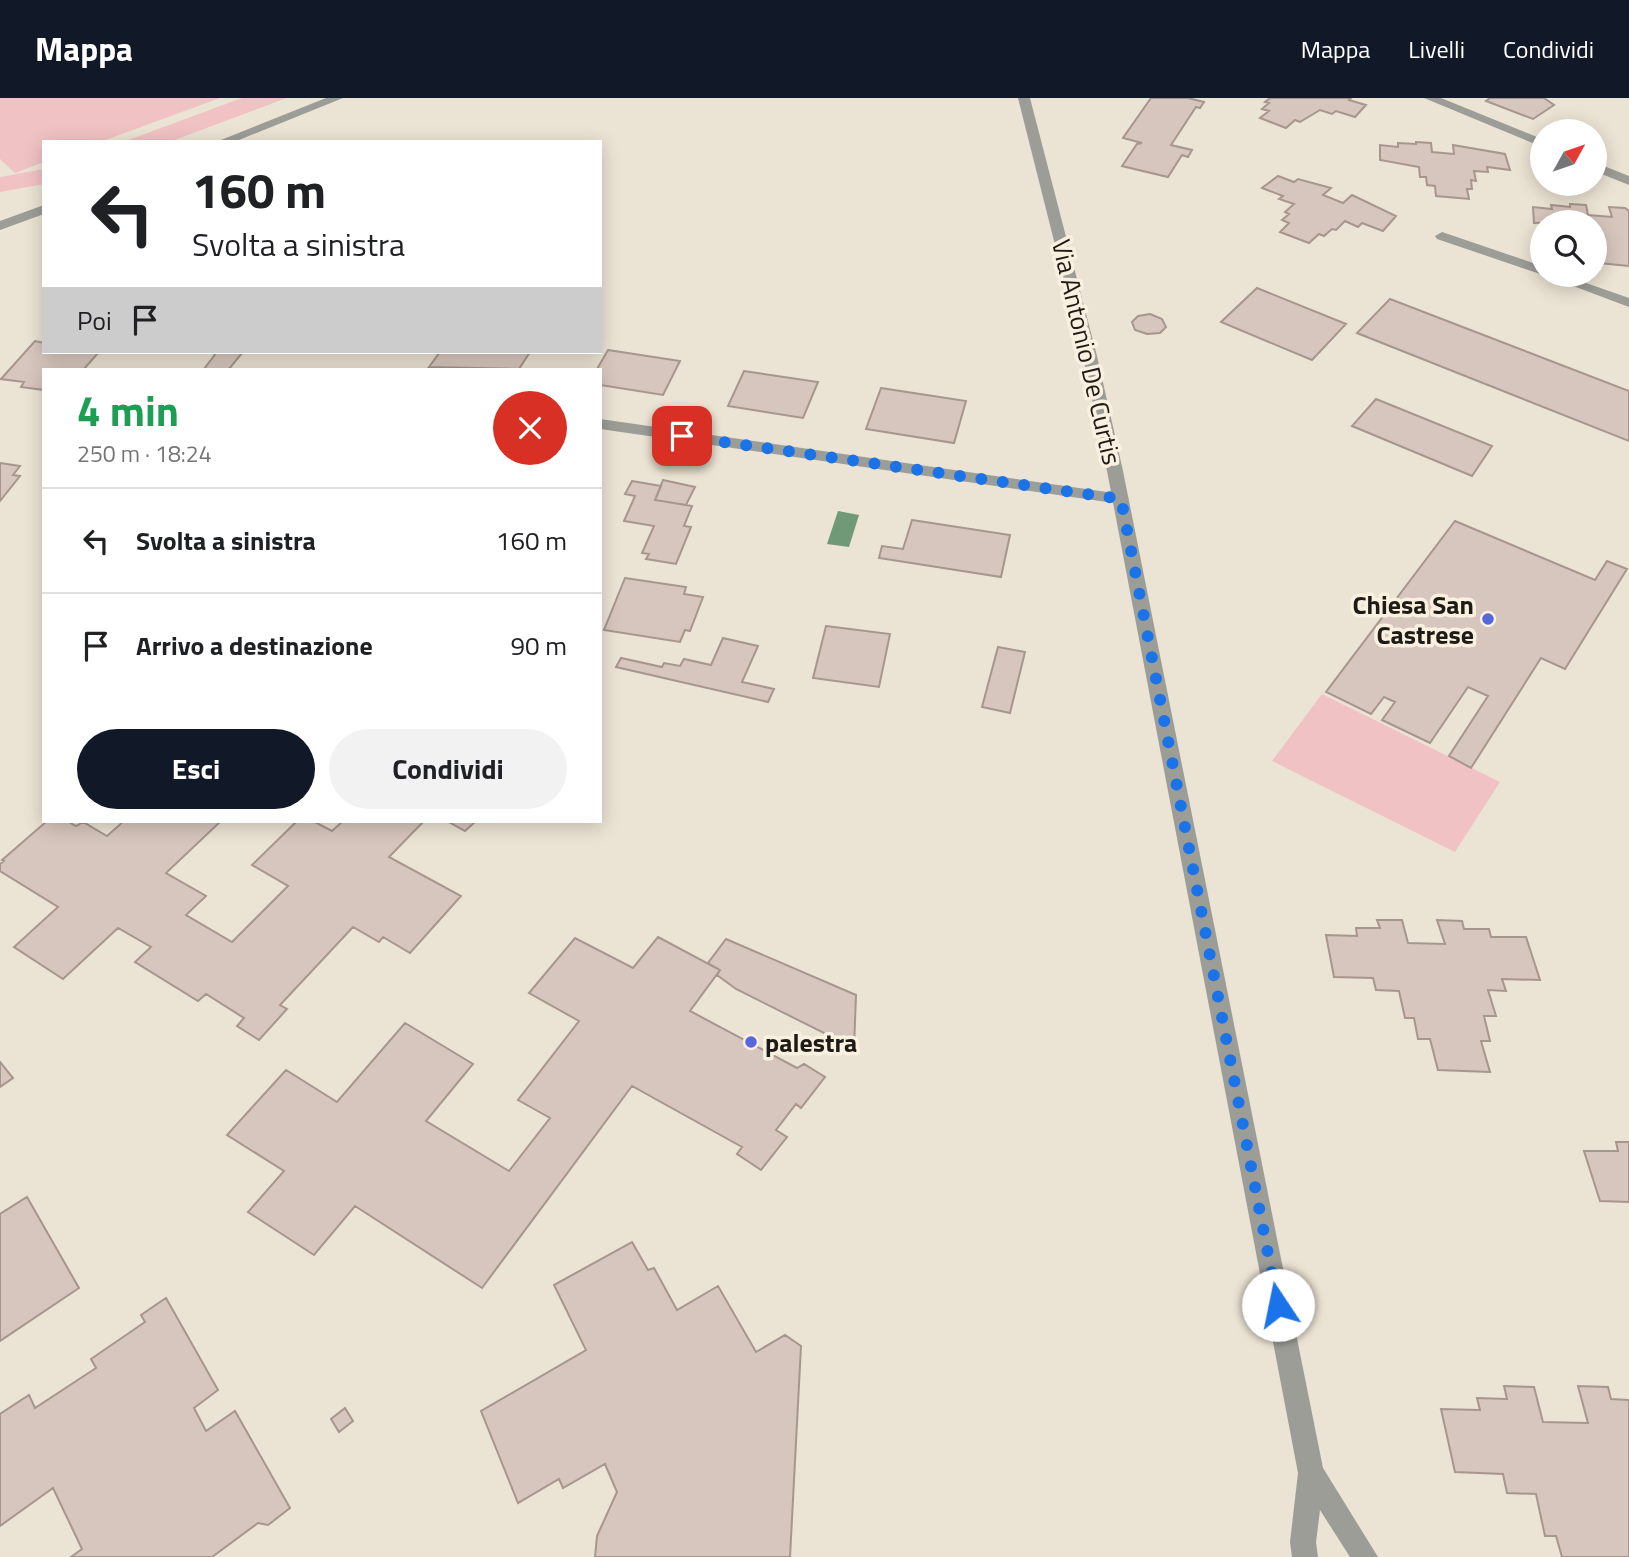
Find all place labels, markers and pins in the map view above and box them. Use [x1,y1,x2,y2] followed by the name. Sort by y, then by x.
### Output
[652,406,712,466] pin
[1352,585,1474,654] place label: Chiesa San Castrese
[1480,611,1496,627] marker: Chiesa San Castrese
[765,1023,857,1062] place label: palestra
[743,1034,759,1050] marker: palestra

